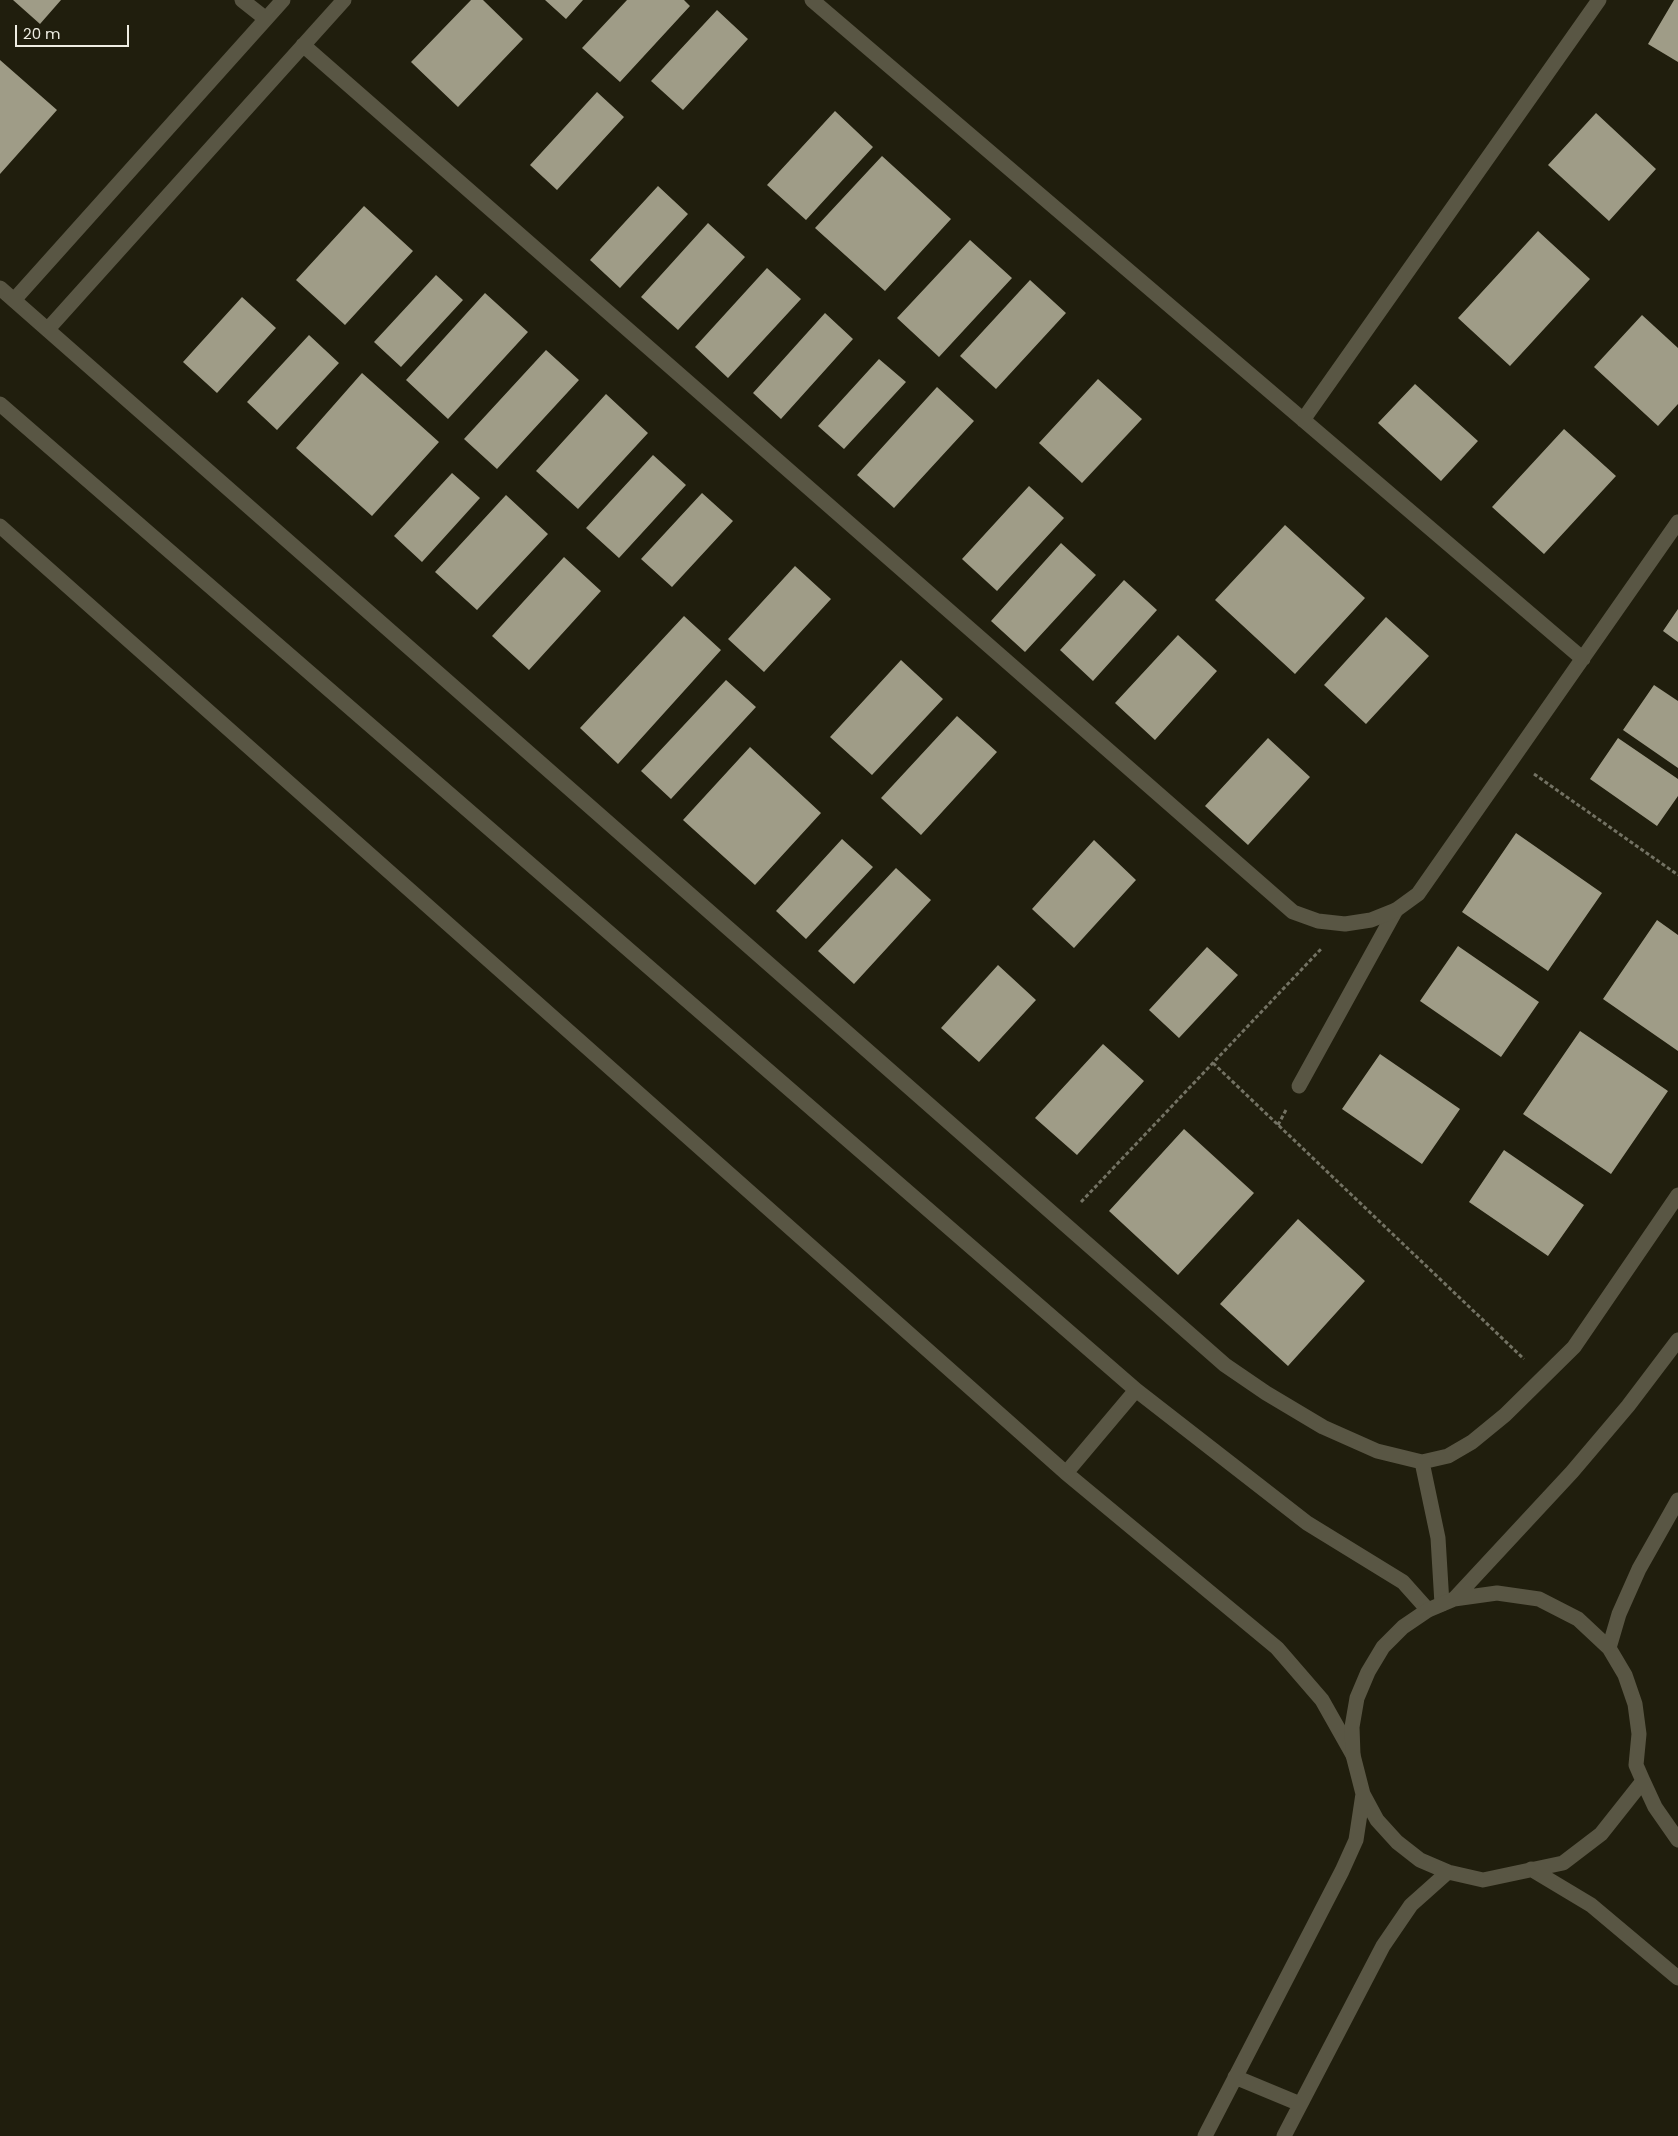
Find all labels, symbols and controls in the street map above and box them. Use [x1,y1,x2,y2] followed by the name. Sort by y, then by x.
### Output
[18,15,131,47] scale bar
[23,23,61,44] text: 20 m

